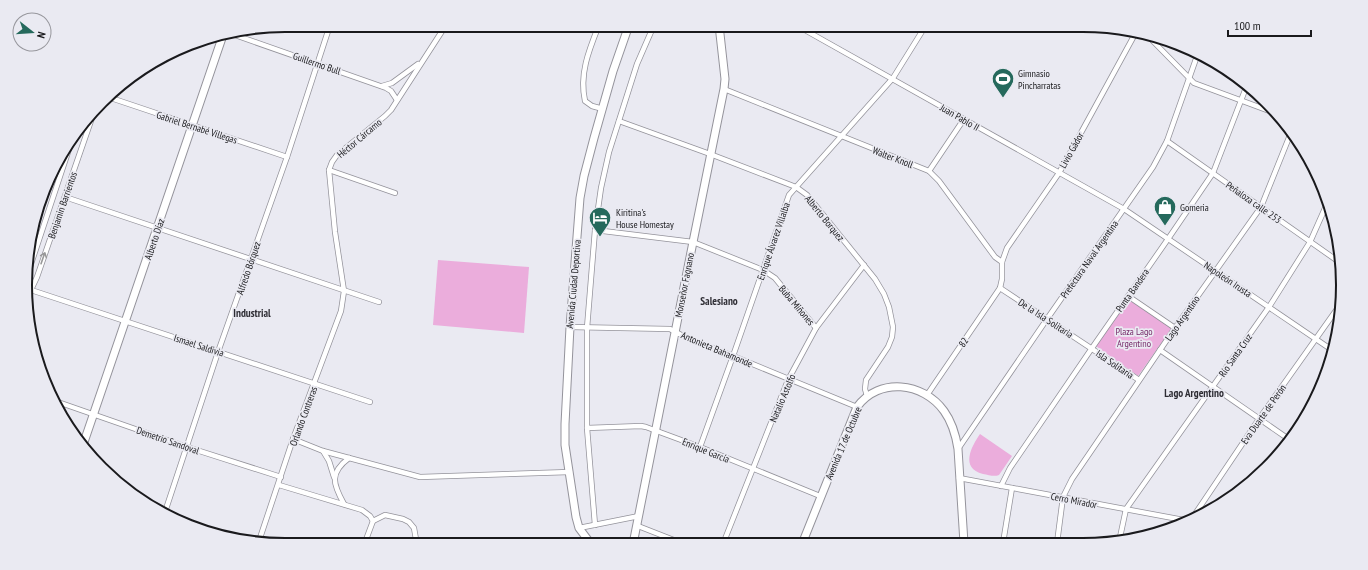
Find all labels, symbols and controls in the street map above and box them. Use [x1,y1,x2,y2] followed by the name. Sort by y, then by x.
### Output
[12,12,52,52] north arrow
[1228,12,1311,38] scale bar
[1234,18,1261,33] text: 100 m
[34,30,49,40] text: N
[291,49,343,78] street label: Guillermo Bull
[990,66,1016,99] sports icon: Gimnasio Pincharratas
[1018,67,1061,92] place label: Gimnasio Pincharratas
[937,100,982,134] street label: Juan Pablo II
[155,108,240,147] street label: Gabriel Bernabé Villegas
[334,116,384,161] street label: Héctor Cárcamo
[1056,130,1087,171] street label: Livio Gádor
[871,144,916,171] street label: Walter Knoll
[45,169,80,240] street label: Benjamin Barrientos
[1223,178,1284,226] street label: Peñaloza calle 253
[802,193,847,244] street label: Alberto Borquez
[1152,194,1178,227] shop icon: Gomeria
[754,201,793,282] street label: Enrique Álvarez Villalba
[1180,201,1209,214] place label: Gomeria
[587,205,613,238] hotel icon: Kiritina's House Homestay
[616,206,674,231] place label: Kiritina's House Homestay
[141,217,168,261] street label: Alberto Díaz
[1058,218,1121,301] street label: Prefectura Naval Argentina
[563,239,584,329] street label: Avenida Ciudad Deportiva
[233,240,264,296] street label: Alfredo Bórquez
[40,252,48,264] one-way arrow
[672,252,697,319] street label: Monseñor Fagnano
[1201,259,1254,300] street label: Napoleón Irusta
[1113,266,1152,315] street label: Punta Bandera
[776,283,818,329] street label: Buba Miñones
[1162,293,1203,343] street label: Lago Argentino
[700,294,738,308] district label: Salesiano
[1016,296,1076,341] street label: De la Isla Solitaria
[233,306,271,320] district label: Industrial
[1115,325,1153,350] park label: Plaza Lago Argentino
[679,329,755,370] street label: Antonieta Bahamonde
[172,331,226,360] street label: Ismael Saldivia
[1216,331,1255,380] street label: Río Santa Cruz
[956,335,971,350] street label: 82
[1093,347,1136,382] street label: Isla Solitaria
[767,372,798,424] street label: Natalio Astolfo
[1238,382,1289,447] street label: Eva Duarte de Perón
[287,384,320,448] street label: Orlando Contreras
[1164,386,1224,400] district label: Lago Argentino
[822,405,865,482] street label: Avenida 17 de Octubre
[135,424,202,458] street label: Demetrio Sandoval
[680,435,731,466] street label: Enrique García
[1050,490,1098,511] street label: Cerro Mirador

